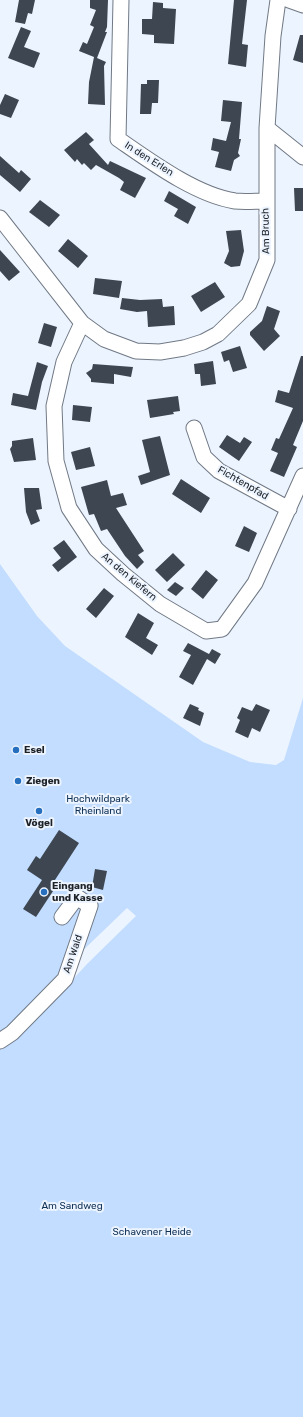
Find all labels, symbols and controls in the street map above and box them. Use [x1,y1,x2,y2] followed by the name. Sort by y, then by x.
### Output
[122,139,176,179] street label: In den Erlen
[260,208,272,254] street label: Am Bruch
[216,464,270,502] street label: Fichtenpfad
[99,550,159,604] street label: An den Kiefern
[24,744,45,756] place label: Esel
[11,745,21,755] marker: Esel
[26,775,60,787] place label: Ziegen
[13,776,23,786] marker: Ziegen
[66,793,130,816] park label: Hochwildpark Rheinland
[34,806,44,816] marker: Vögel
[25,817,53,829] place label: Vögel
[52,880,103,904] place label: Eingang und Kasse
[39,887,49,897] marker: Eingang und Kasse
[61,933,85,975] street label: Am Wald
[41,1200,103,1212] park label: Am Sandweg
[113,1226,191,1238] park label: Schavener Heide

